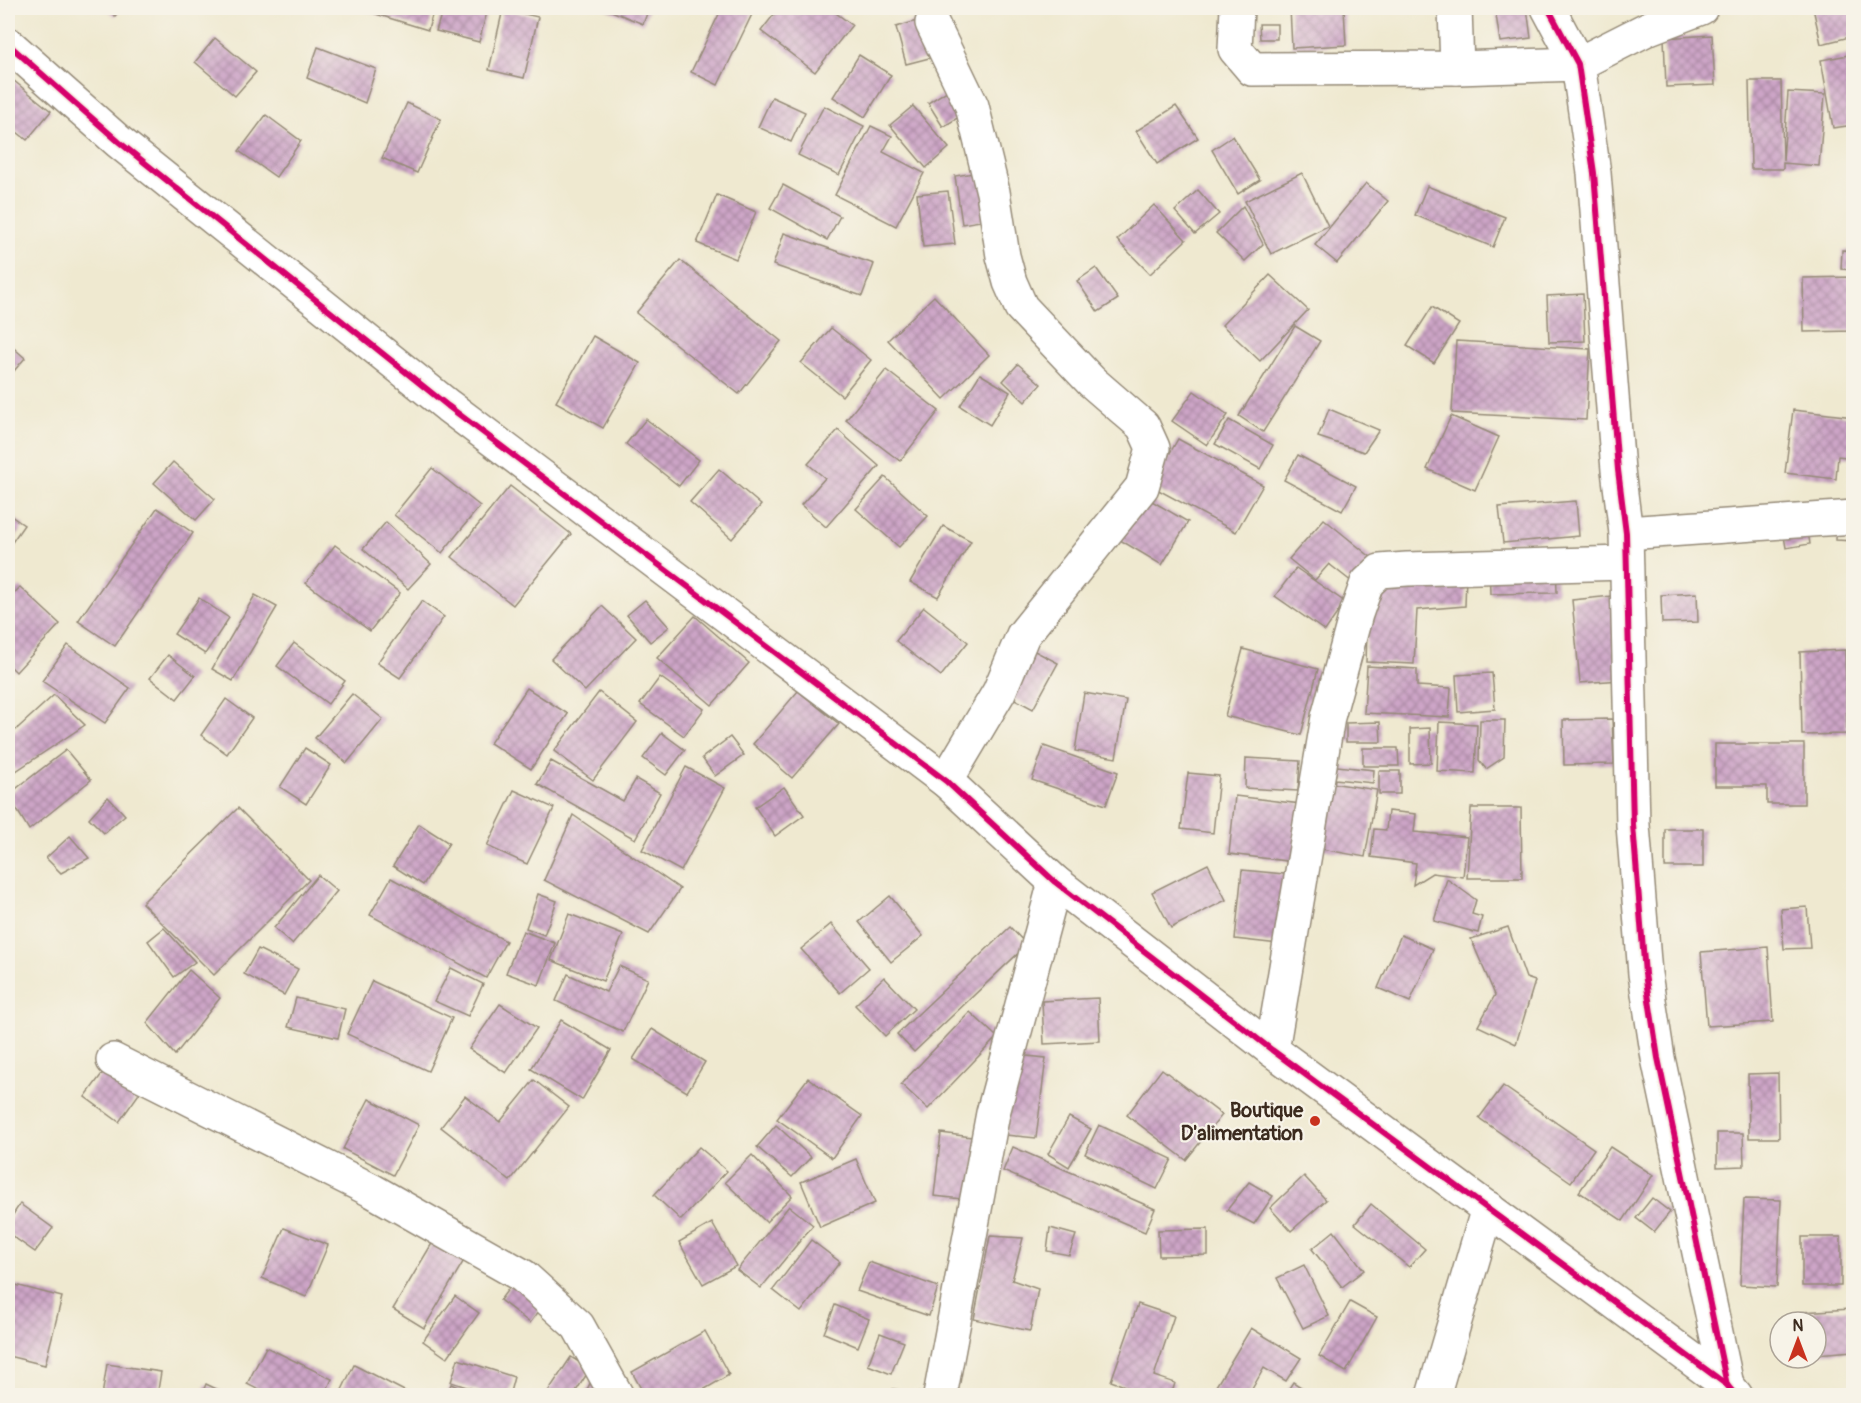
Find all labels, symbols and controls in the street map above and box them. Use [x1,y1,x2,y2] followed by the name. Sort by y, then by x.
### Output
[1181,1098,1304,1146] place label: Boutique D'alimentation
[1308,1114,1322,1128] marker: Boutique D'alimentation
[1768,1310,1828,1370] north arrow
[1793,1316,1804,1336] text: N

